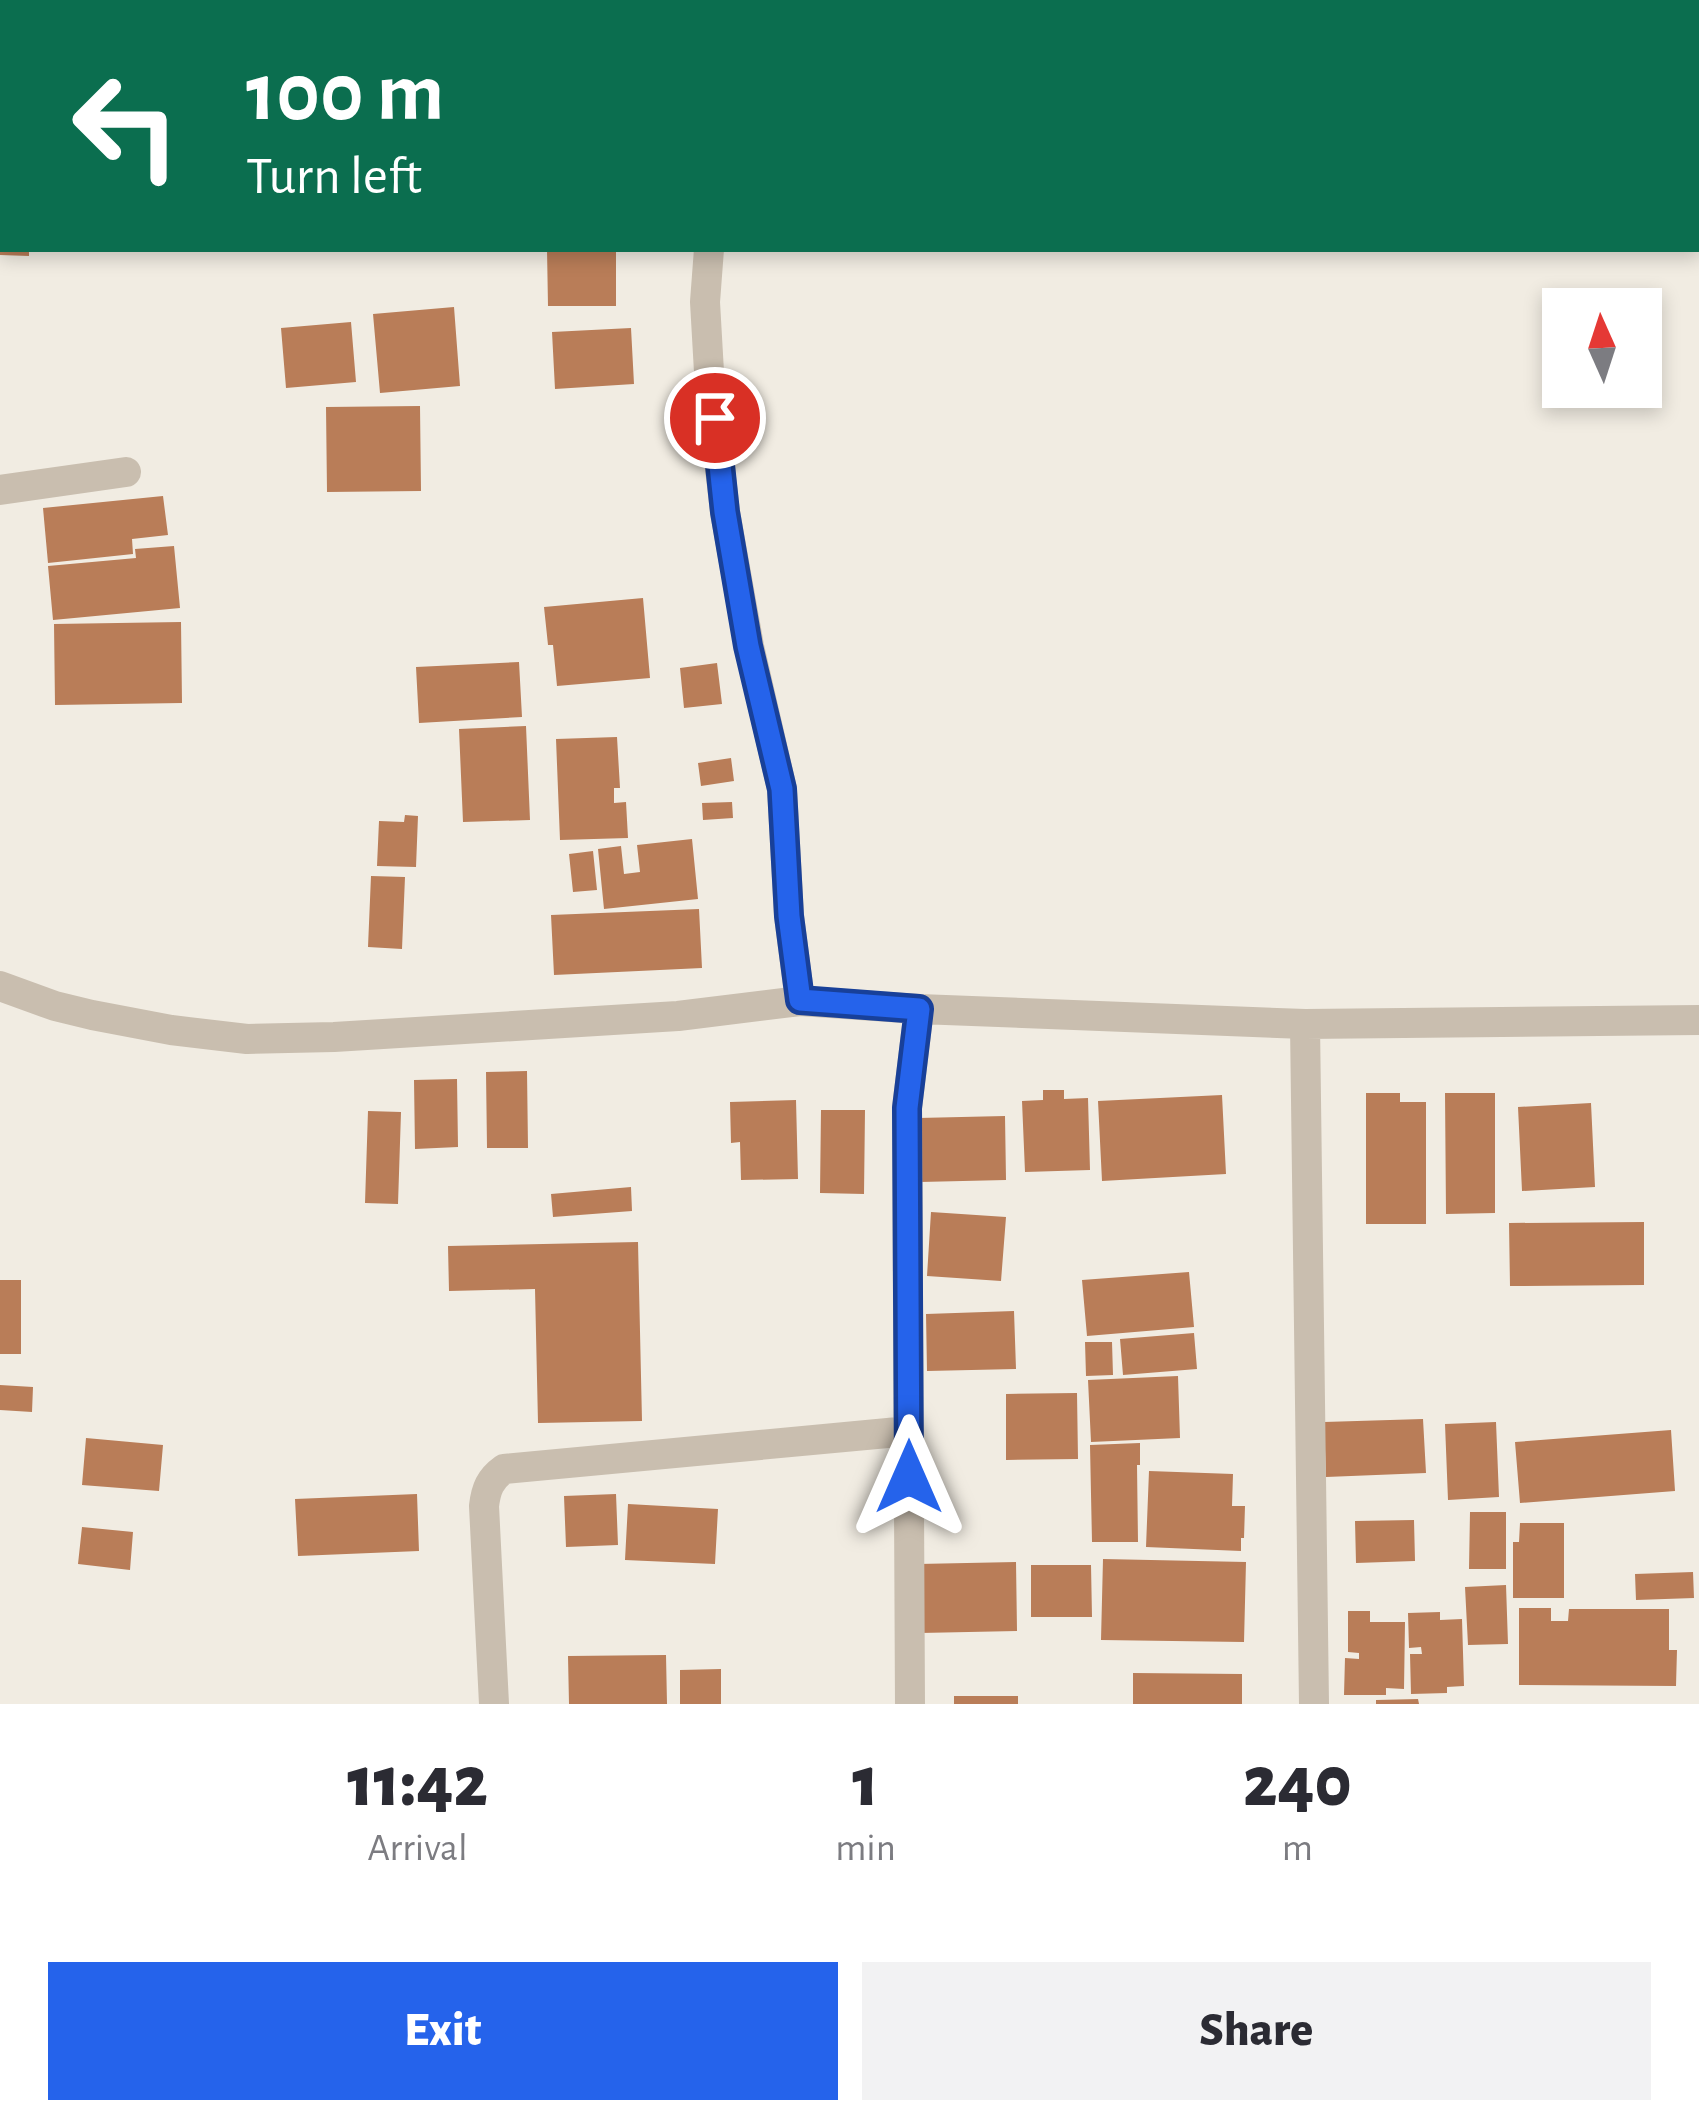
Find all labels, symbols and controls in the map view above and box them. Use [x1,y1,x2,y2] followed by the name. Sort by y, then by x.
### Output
[48,48,204,204] icon: left
[246,52,444,136] text: 100 m
[246,150,422,204] text: Turn left
[1542,288,1662,408] north arrow
[1542,288,1662,408] map controls
[664,367,766,469] pin
[682,385,748,451] icon: arrive
[846,1414,972,1540] position arrow
[347,1747,488,1819] text: 11:42
[852,1747,879,1819] text: 1
[1243,1747,1352,1819] text: 240
[367,1829,468,1868] text: Arrival
[835,1829,896,1868] text: min
[1282,1829,1313,1868] text: m
[48,1962,838,2100] button: Exit
[862,1962,1651,2100] button: Share

